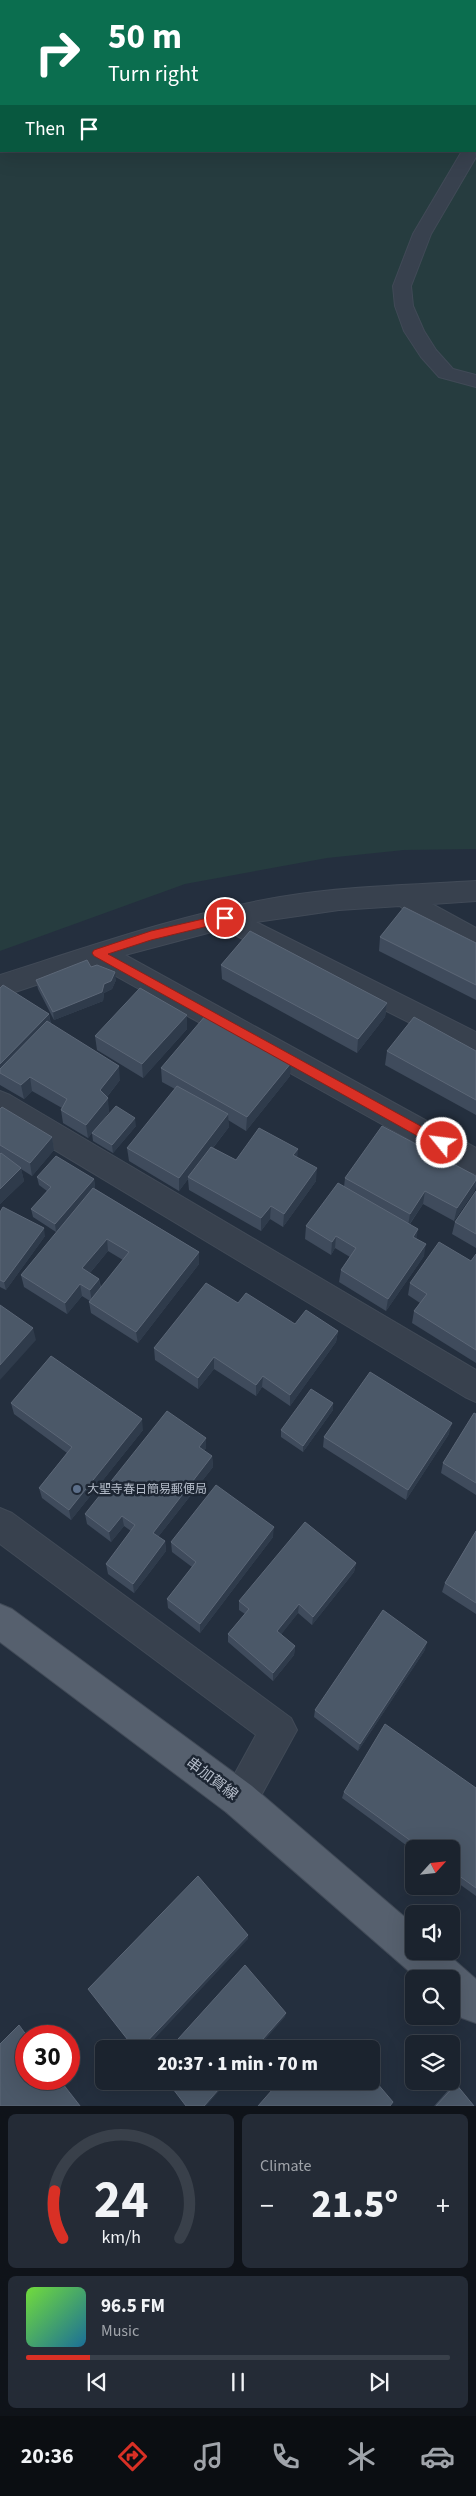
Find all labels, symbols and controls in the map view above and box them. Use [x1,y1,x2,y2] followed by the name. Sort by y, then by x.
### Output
[108,12,182,62] text: 50 m
[25,20,90,85] icon: right
[108,58,198,90] text: Turn right
[75,115,103,143] icon: arrive
[25,116,65,143] text: Then
[204,897,246,939] pin
[211,904,239,932] icon: arrive
[415,1116,467,1168] position arrow
[87,1481,207,1498] place label: 大聖寺春日簡易郵便局
[71,1483,83,1495] marker: 大聖寺春日簡易郵便局
[182,1753,242,1805] street label: 串加賀線
[405,1840,460,1895] north arrow
[405,1840,460,2090] map controls
[405,1905,460,1960] button: sound
[405,1970,460,2025] button: search
[15,2025,80,2090] speed limit sign: 30
[405,2035,460,2090] button: layers
[157,2051,318,2078] text: 20:37 · 1 min · 70 m
[260,2155,311,2177] text: Climate
[94,2164,148,2238] text: 24
[312,2178,398,2232] text: 21.5°
[260,2186,274,2226] text: −
[436,2186,450,2226] text: +
[101,2225,141,2250] text: km/h
[101,2293,165,2320] text: 96.5 FM
[101,2320,139,2342] text: Music
[83,2368,111,2396] icon: previous
[224,2368,252,2396] icon: pause
[365,2368,393,2396] icon: next
[115,2439,150,2474] icon: directions
[191,2439,226,2474] icon: music
[268,2439,303,2474] icon: phone
[344,2439,379,2474] icon: climate
[420,2439,455,2474] icon: car
[21,2440,74,2472] text: 20:36

